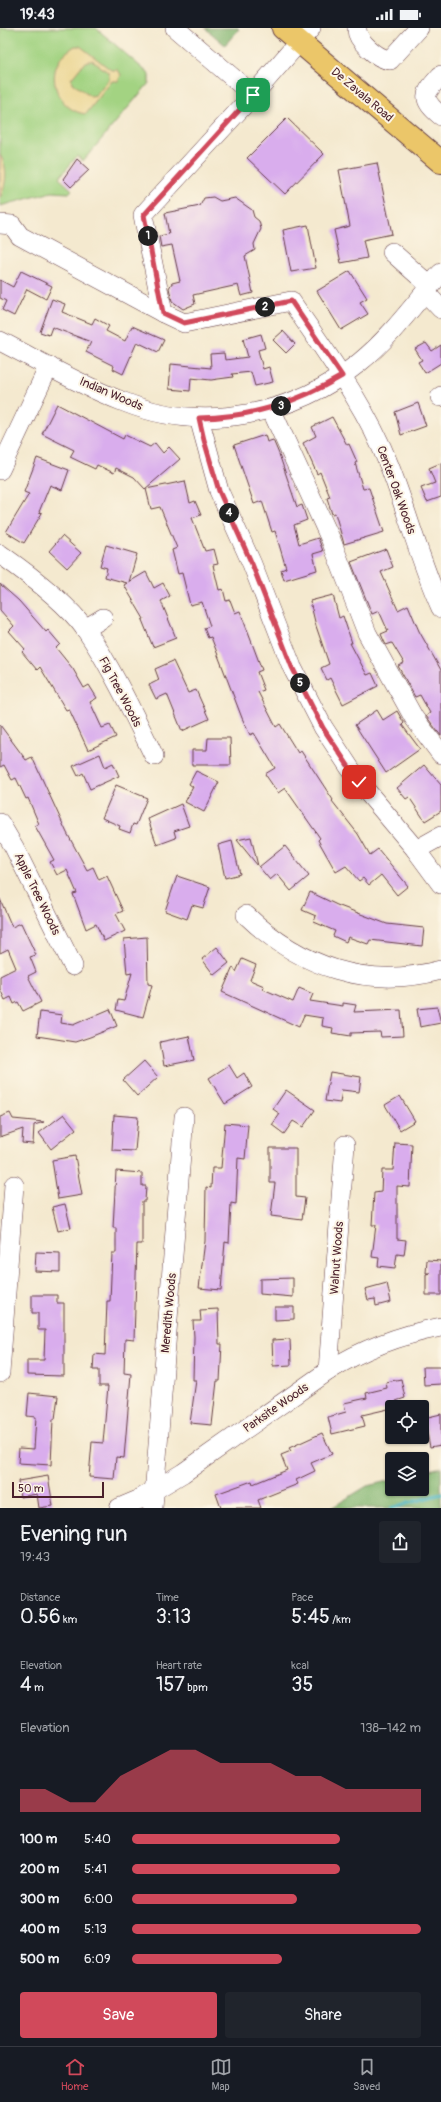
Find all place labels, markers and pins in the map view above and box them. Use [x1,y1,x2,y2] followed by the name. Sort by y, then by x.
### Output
[236,78,270,112] pin
[138,226,158,246] pin: 1
[255,297,275,317] pin: 2
[271,396,291,416] pin: 3
[219,503,239,523] pin: 4
[290,673,310,693] pin: 5
[342,765,376,799] pin

